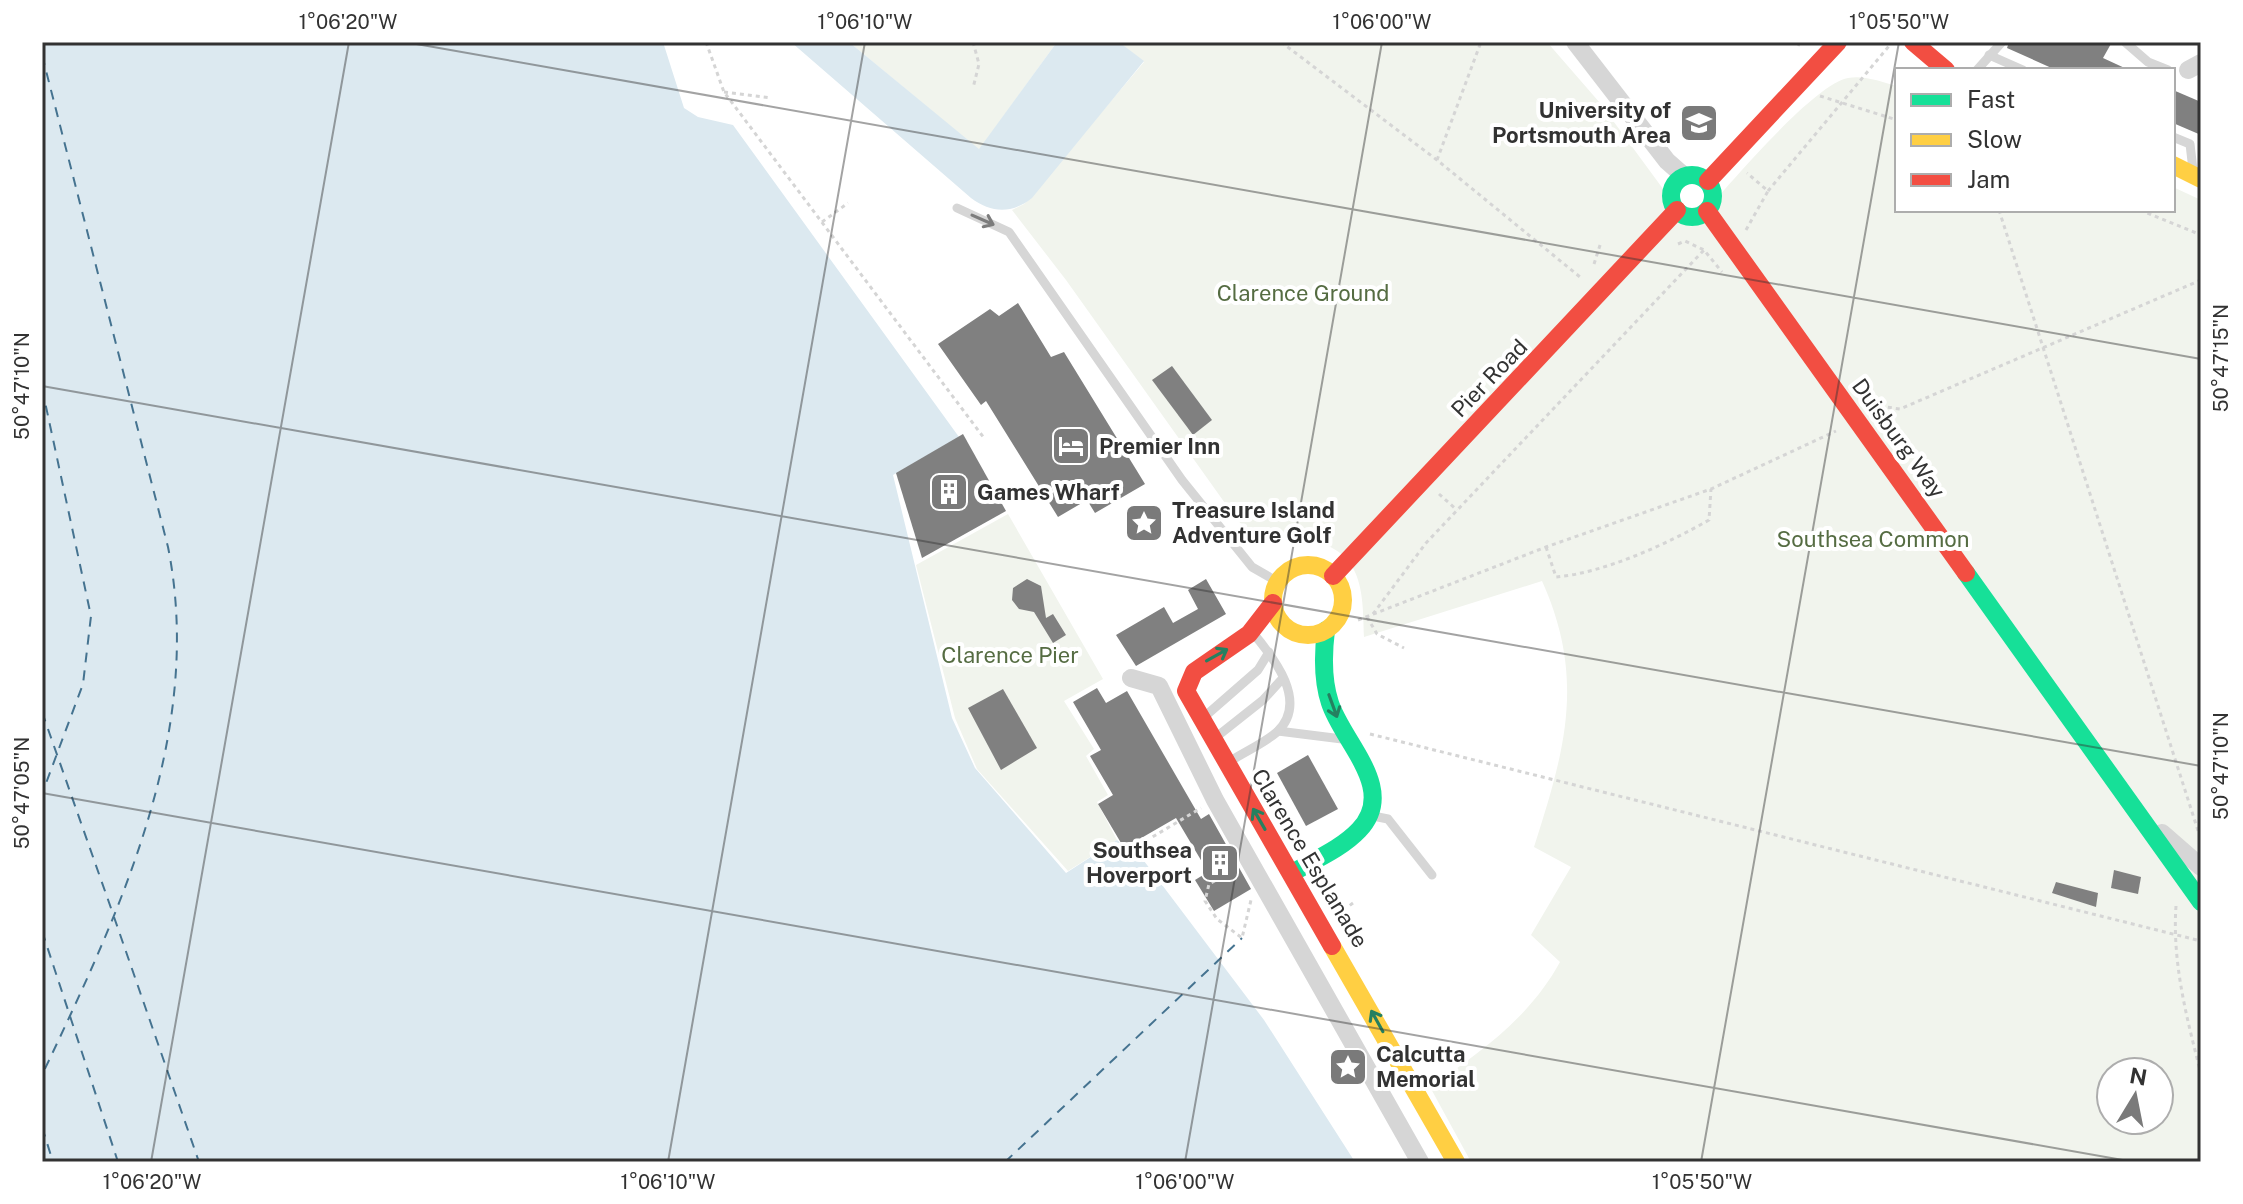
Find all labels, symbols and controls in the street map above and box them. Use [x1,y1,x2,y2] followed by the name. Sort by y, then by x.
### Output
[299,10,397,34] text: 1°06'20"W
[818,10,912,34] text: 1°06'10"W
[1333,10,1431,34] text: 1°06'00"W
[1849,10,1949,34] text: 1°05'50"W
[1895,68,2175,212] legend
[1967,85,2015,113] text: Fast
[1492,97,1671,148] place label: University of Portsmouth Area
[1678,102,1720,144] school or university icon: University of Portsmouth Area
[1967,125,2022,153] text: Slow
[1967,165,2010,193] text: Jam
[971,213,995,228] one-way arrow
[1217,280,1389,306] park label: Clarence Ground
[2209,304,2233,412] text: 50°47'15"N
[10,332,34,440] text: 50°47'10"N
[1446,334,1532,422] street label: Pier Road
[1847,373,1951,503] street label: Duisburg Way
[1050,425,1092,467] hotel icon: Premier Inn
[1099,433,1220,459] place label: Premier Inn
[928,471,970,513] building icon: Games Wharf
[977,479,1120,505] place label: Games Wharf
[1172,497,1335,548] place label: Treasure Island Adventure Golf
[1123,502,1165,544] place icon: Treasure Island Adventure Golf
[1777,526,1969,552] park label: Southsea Common
[941,642,1079,668] park label: Clarence Pier
[1205,647,1228,663] one-way arrow
[1326,693,1341,718] one-way arrow
[2209,712,2233,820] text: 50°47'10"N
[10,737,34,849] text: 50°47'05"N
[1246,764,1374,952] street label: Clarence Esplanade
[1251,808,1267,831] one-way arrow
[1086,837,1192,888] place label: Southsea Hoverport
[1199,842,1241,884] building icon: Southsea Hoverport
[1369,1010,1385,1033] one-way arrow
[1376,1041,1476,1092] place label: Calcutta Memorial
[1327,1046,1369,1088] place icon: Calcutta Memorial
[2095,1056,2175,1136] north arrow
[2128,1062,2149,1091] text: N
[103,1170,201,1194] text: 1°06'20"W
[621,1170,715,1194] text: 1°06'10"W
[1136,1170,1234,1194] text: 1°06'00"W
[1652,1170,1752,1194] text: 1°05'50"W

